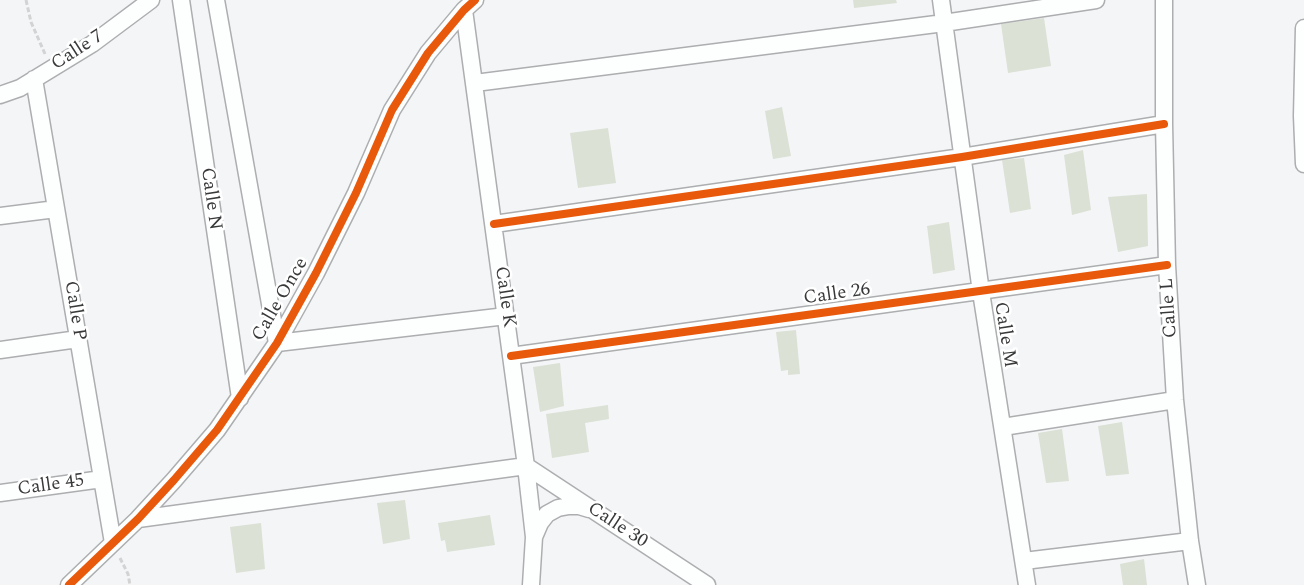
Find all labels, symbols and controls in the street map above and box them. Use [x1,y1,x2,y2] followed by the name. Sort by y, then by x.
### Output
[48,26,108,76] street label: Calle 7
[194,166,226,232] street label: Calle N
[248,254,314,346] street label: Calle Once
[488,265,520,329] street label: Calle K
[1157,277,1183,339] street label: Calle L
[58,279,90,343] street label: Calle P
[802,279,872,311] street label: Calle 26
[988,300,1020,370] street label: Calle M
[16,470,86,502] street label: Calle 45
[583,498,651,554] street label: Calle 30

